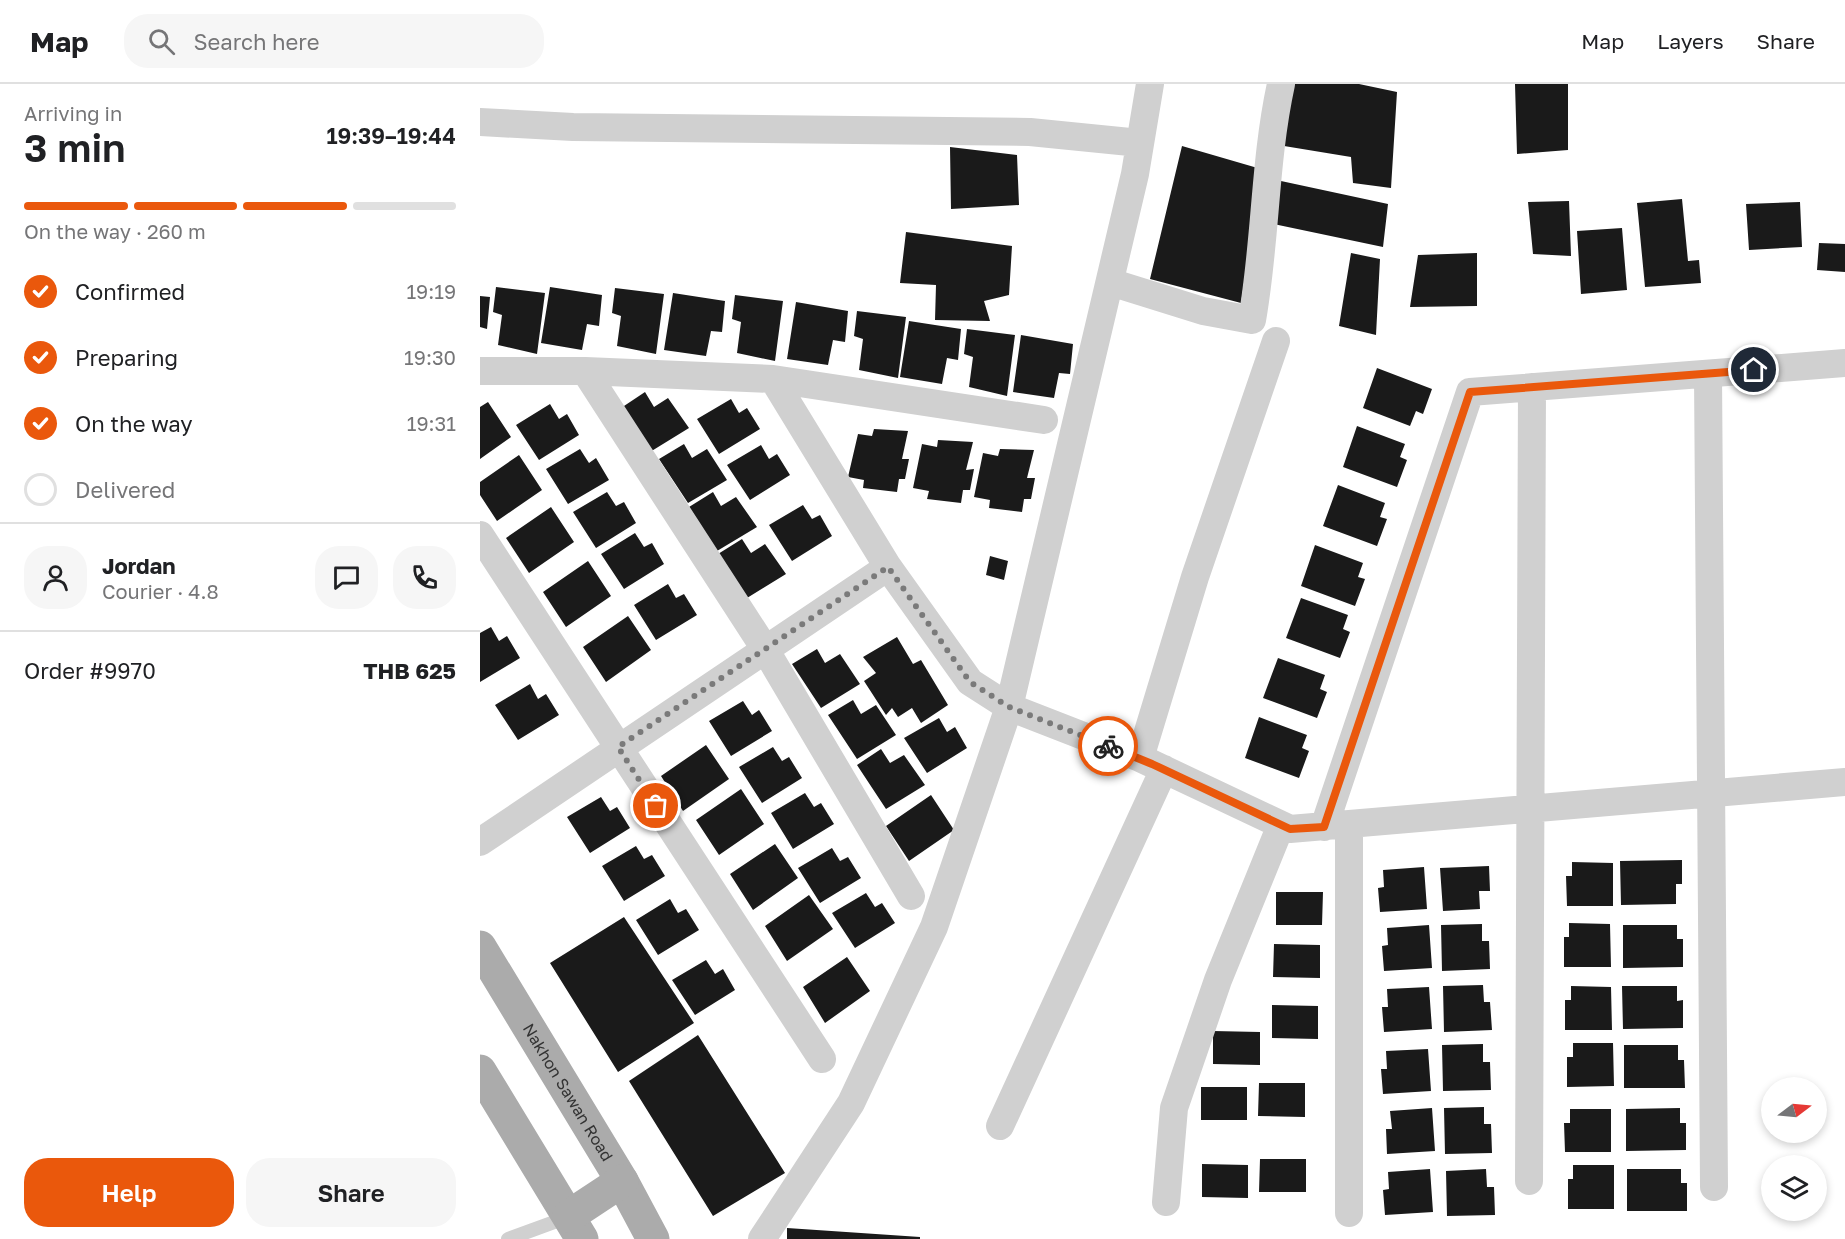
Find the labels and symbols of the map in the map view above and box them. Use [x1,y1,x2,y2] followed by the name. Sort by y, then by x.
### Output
[1728,344,1779,395] pin
[1078,716,1138,776] courier
[630,780,681,831] pin
[519,1020,618,1165] street label: Nakhon Sawan Road
[1761,1077,1827,1143] north arrow

